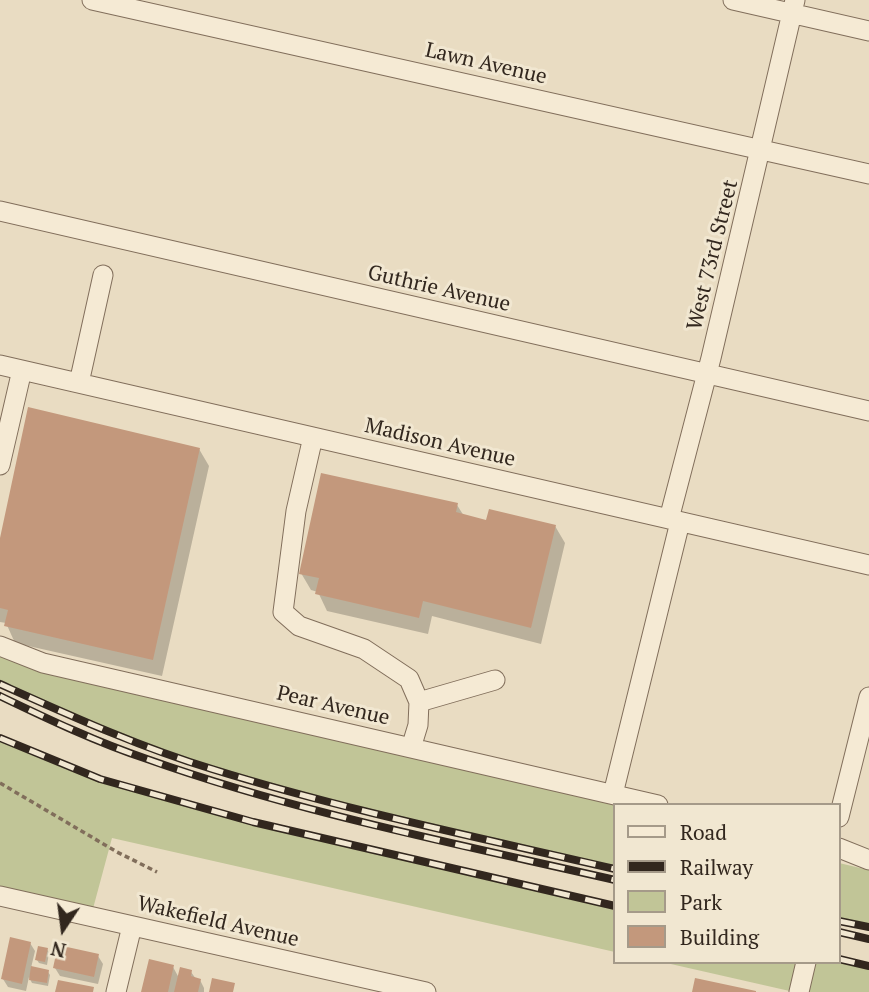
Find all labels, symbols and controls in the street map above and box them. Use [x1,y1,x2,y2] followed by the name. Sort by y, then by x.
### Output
[423,38,549,90] street label: Lawn Avenue
[682,177,744,333] street label: West 73rd Street
[365,260,513,318] street label: Guthrie Avenue
[362,413,518,473] street label: Madison Avenue
[274,681,392,731] street label: Pear Avenue
[614,803,841,964] legend
[680,818,727,846] text: Road
[680,853,753,881] text: Railway
[680,888,722,916] text: Park
[135,891,301,953] street label: Wakefield Avenue
[28,894,98,964] north arrow
[680,923,759,951] text: Building
[48,936,68,964] text: N

